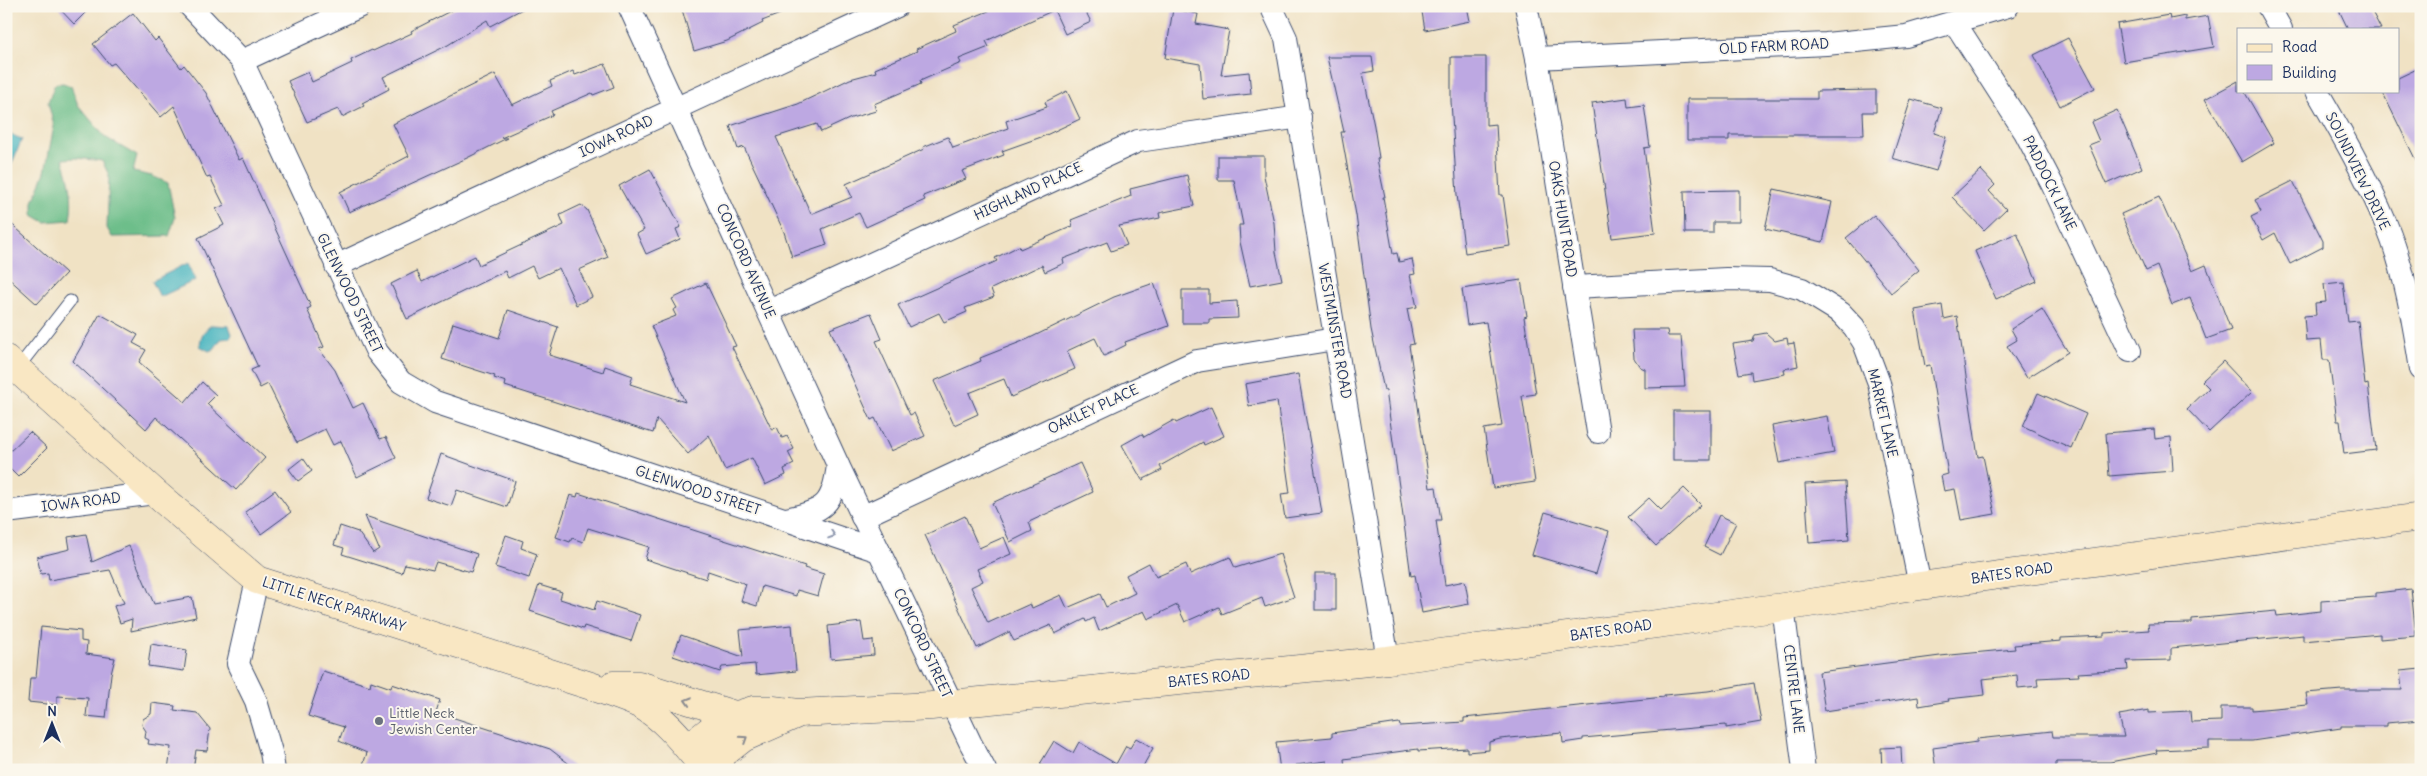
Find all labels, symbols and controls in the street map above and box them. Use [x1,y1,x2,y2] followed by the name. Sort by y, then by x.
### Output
[2237,28,2400,92] legend
[1718,34,1830,58] street label: OLD FARM ROAD
[2282,37,2317,56] text: Road
[2282,63,2337,82] text: Building
[2322,109,2394,233] street label: SOUNDVIEW DRIVE
[576,111,656,161] street label: IOWA ROAD
[2019,133,2081,233] street label: PADDOCK LANE
[971,158,1085,224] street label: HIGHLAND PLACE
[1545,159,1581,279] street label: OAKS HUNT ROAD
[712,201,780,321] street label: CONCORD AVENUE
[313,230,387,356] street label: GLENWOOD STREET
[1314,262,1356,400] street label: WESTMINSTER ROAD
[1864,367,1902,459] street label: MARKET LANE
[1045,380,1141,438] street label: OAKLEY PLACE
[633,461,763,519] street label: GLENWOOD STREET
[40,488,122,516] street label: IOWA ROAD
[827,529,836,539] one-way arrow
[1970,558,2054,588] street label: BATES ROAD
[260,572,408,636] street label: LITTLE NECK PARKWAY
[890,585,956,701] street label: CONCORD STREET
[1569,615,1653,645] street label: BATES ROAD
[1780,644,1808,734] street label: CENTRE LANE
[1167,665,1251,691] street label: BATES ROAD
[685,696,693,706] one-way arrow
[28,698,78,748] north arrow
[47,702,57,720] text: N
[389,704,478,738] place label: Little Neck Jewish Center
[373,715,385,727] marker: Little Neck Jewish Center
[738,736,747,745] one-way arrow

